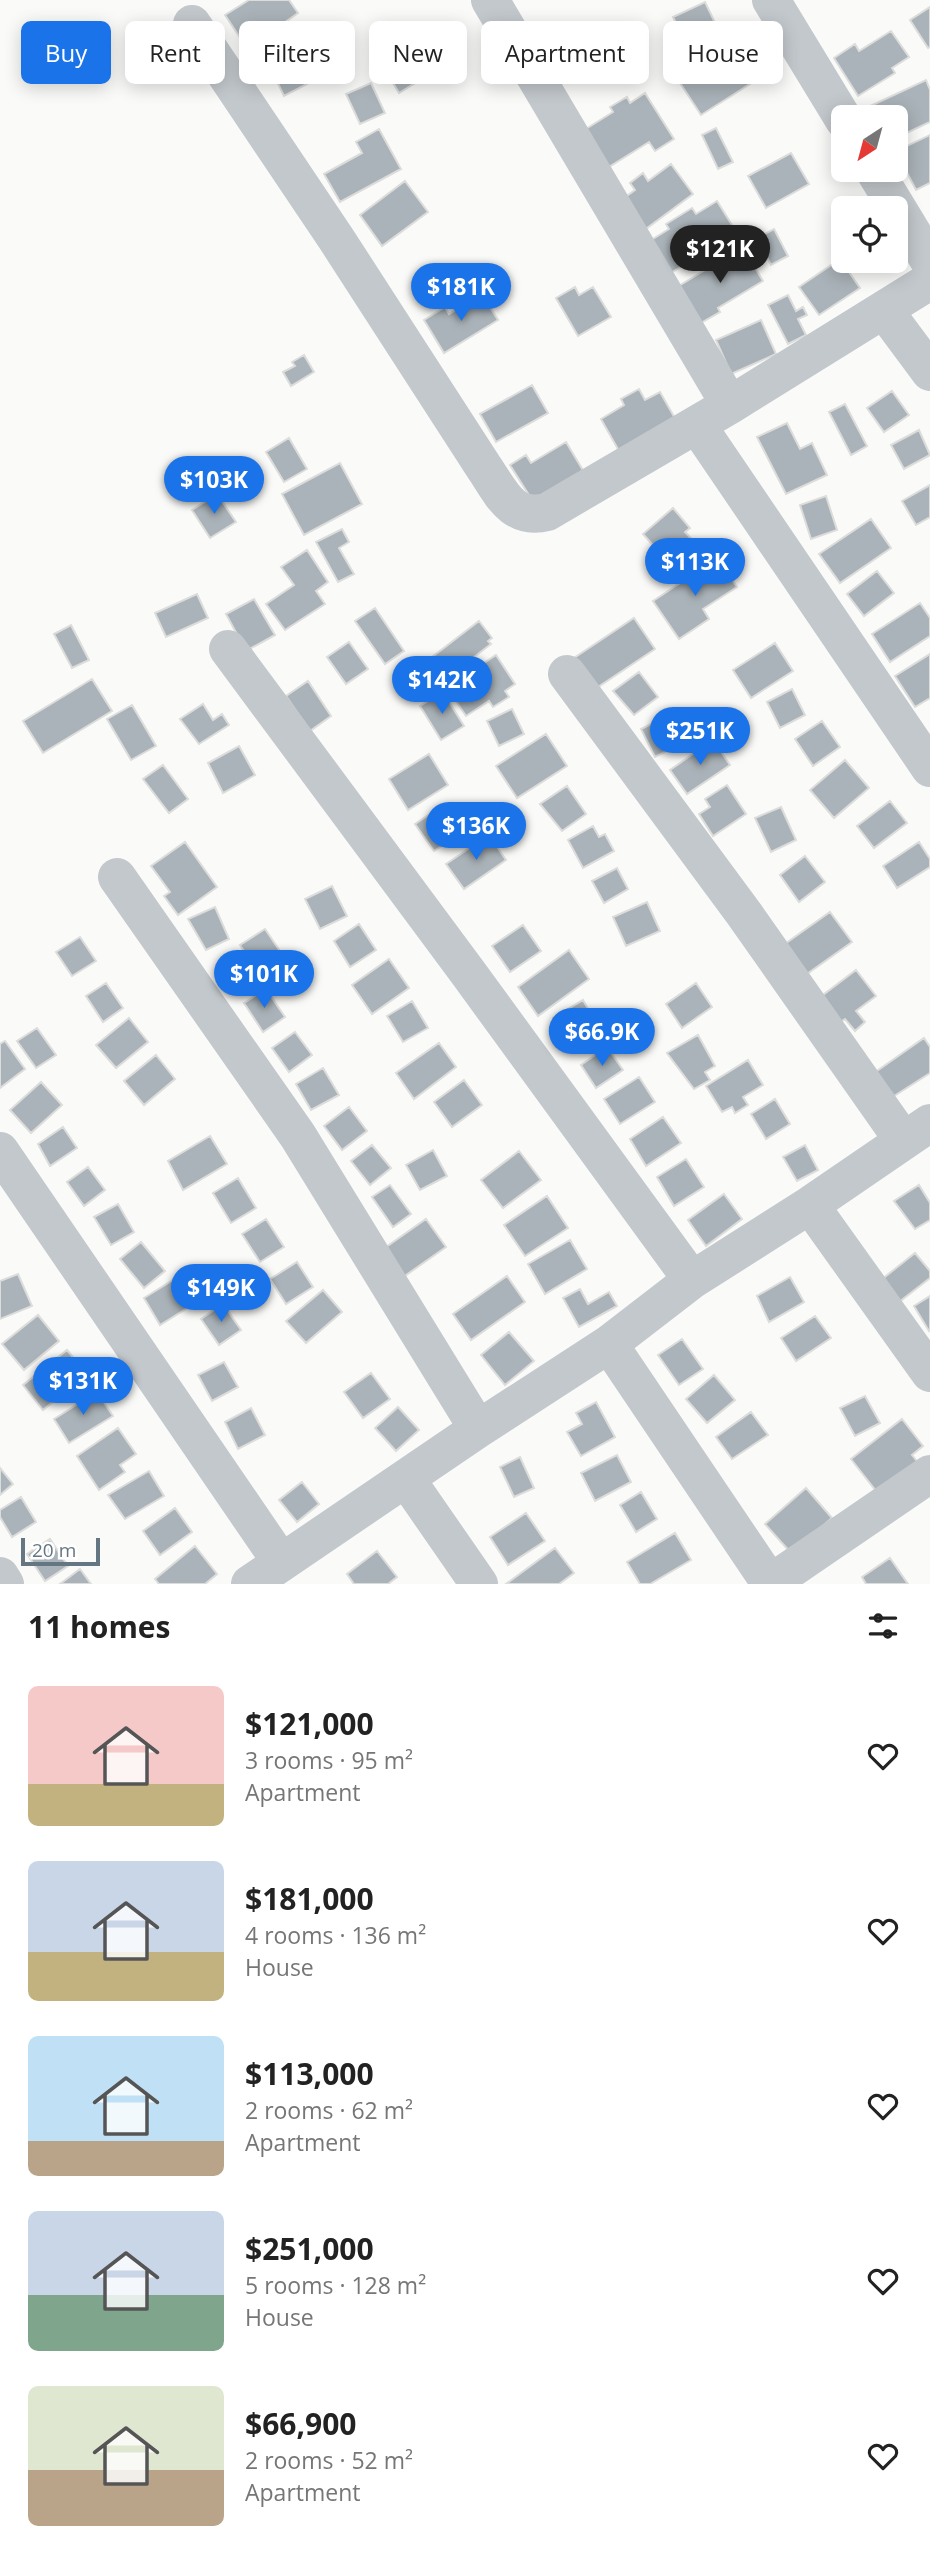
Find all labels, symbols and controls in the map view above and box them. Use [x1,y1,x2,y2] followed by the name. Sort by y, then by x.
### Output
[21,21,111,84] chip: Buy
[125,21,225,84] chip: Rent
[239,21,355,84] chip: Filters
[369,21,467,84] chip: New
[481,21,649,84] chip: Apartment
[663,21,783,84] chip: House
[831,105,908,182] north arrow
[831,105,908,273] map controls
[831,196,908,273] button: locate
[671,226,769,285] pin: $121K
[686,232,754,264] text: $121K
[412,264,510,323] pin: $181K
[427,270,495,302] text: $181K
[165,456,263,516] pin: $103K
[180,463,248,495] text: $103K
[646,538,744,598] pin: $113K
[661,545,729,577] text: $113K
[393,656,491,716] pin: $142K
[408,663,476,695] text: $142K
[651,708,749,767] pin: $251K
[666,714,734,746] text: $251K
[427,802,525,862] pin: $136K
[442,809,510,841] text: $136K
[215,950,313,1010] pin: $101K
[230,957,298,989] text: $101K
[545,1009,659,1068] pin: $66.9K
[565,1015,639,1047] text: $66.9K
[172,1264,270,1324] pin: $149K
[187,1271,255,1303] text: $149K
[34,1358,132,1417] pin: $131K
[49,1364,117,1396] text: $131K
[21,1535,100,1567] scale bar
[32,1537,76,1563] text: 20 m
[28,1606,171,1647] text: 11 homes
[864,1607,902,1645] icon: filters
[245,1703,374,1744] text: $121,000
[84,1714,168,1798] icon: home
[864,1737,902,1775] icon: heart
[245,1744,413,1776] text: 3 rooms · 95 m²
[245,1776,361,1808] text: Apartment
[245,1878,374,1919] text: $181,000
[84,1889,168,1973] icon: home
[864,1912,902,1950] icon: heart
[245,1919,426,1951] text: 4 rooms · 136 m²
[245,1951,314,1983] text: House
[245,2053,374,2094] text: $113,000
[84,2064,168,2148] icon: home
[864,2087,902,2125] icon: heart
[245,2094,413,2126] text: 2 rooms · 62 m²
[245,2126,361,2158] text: Apartment
[245,2228,374,2269] text: $251,000
[84,2239,168,2323] icon: home
[864,2262,902,2300] icon: heart
[245,2269,426,2301] text: 5 rooms · 128 m²
[245,2301,314,2333] text: House
[245,2403,356,2444] text: $66,900
[84,2414,168,2498] icon: home
[864,2437,902,2475] icon: heart
[245,2444,413,2476] text: 2 rooms · 52 m²
[245,2476,361,2508] text: Apartment

